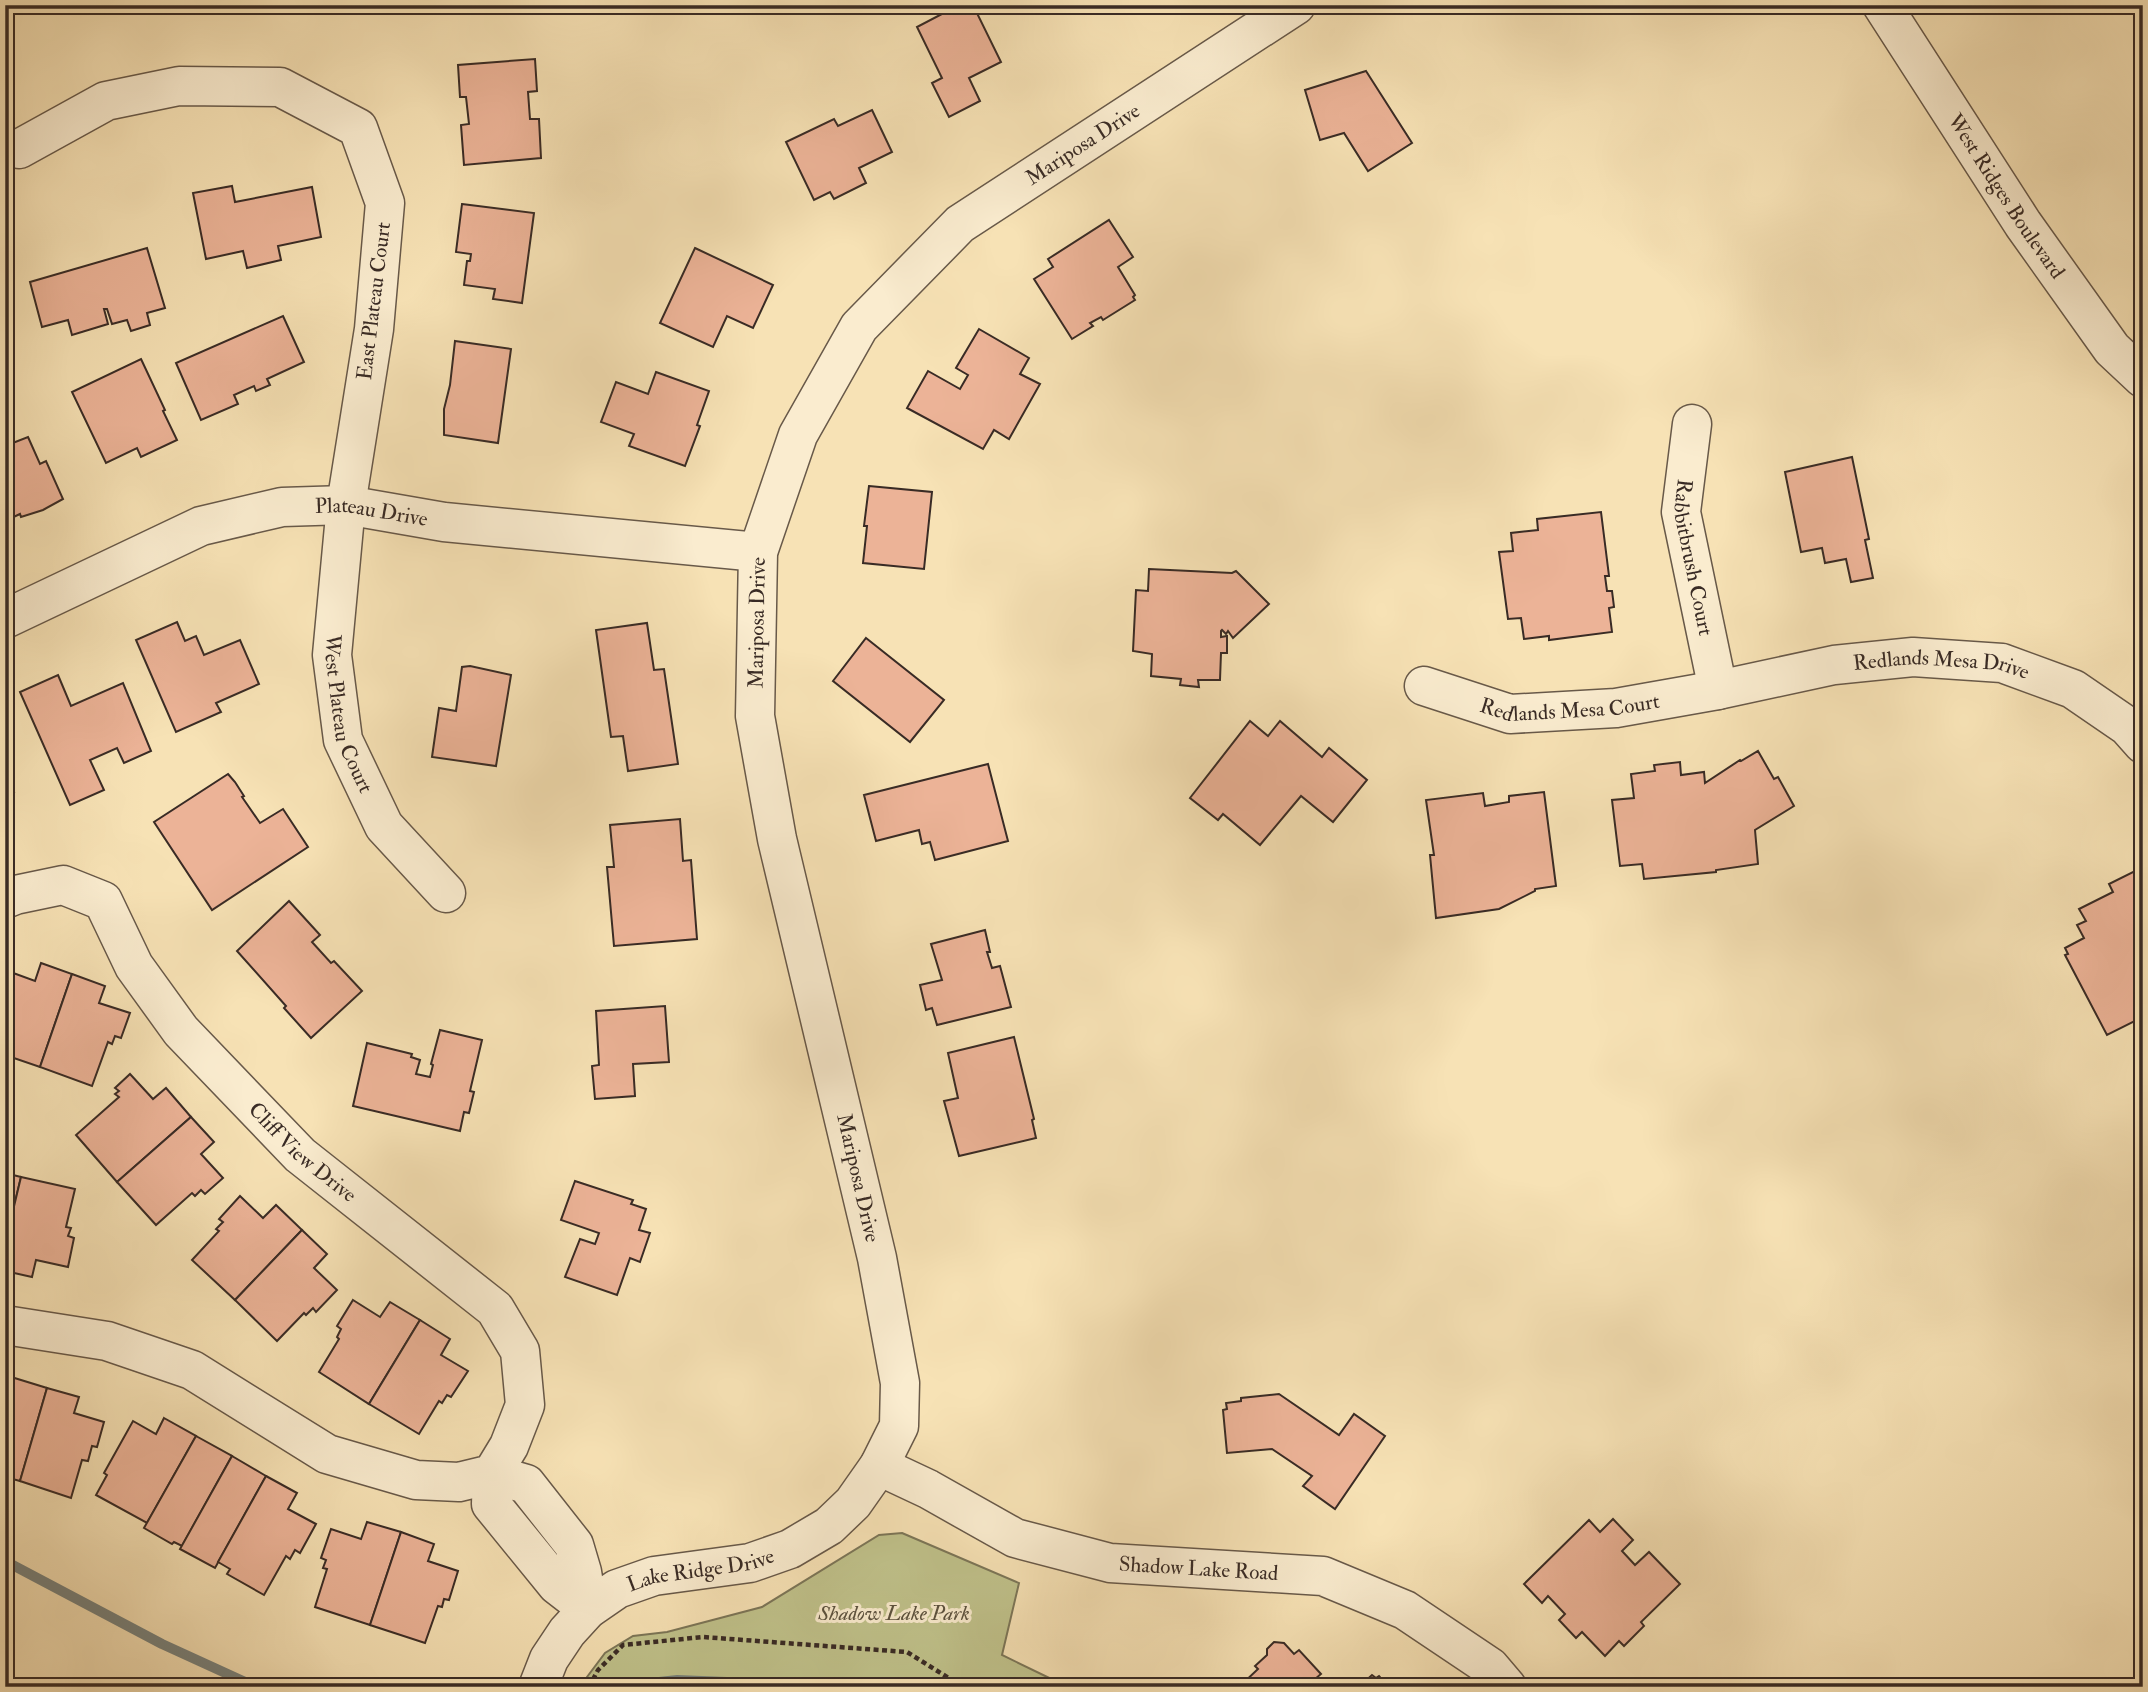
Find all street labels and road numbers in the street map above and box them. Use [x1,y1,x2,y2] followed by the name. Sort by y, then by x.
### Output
[1020,97,1145,191] street label: Mariposa Drive
[1941,107,2071,284] street label: West Ridges Boulevard
[351,220,397,382] street label: East Plateau Court
[1668,477,1720,638] street label: Rabbitbrush Court
[314,491,430,532] street label: Plateau Drive
[742,557,771,689] street label: Mariposa Drive
[318,632,380,797] street label: West Plateau Court
[1852,643,2034,686] street label: Redlands Mesa Drive
[1476,687,1662,728] street label: Redlands Mesa Court
[243,1096,362,1208] street label: Cliff View Drive
[830,1111,886,1245] street label: Mariposa Drive
[623,1542,778,1598] street label: Lake Ridge Drive
[1118,1550,1280,1587] street label: Shadow Lake Road

